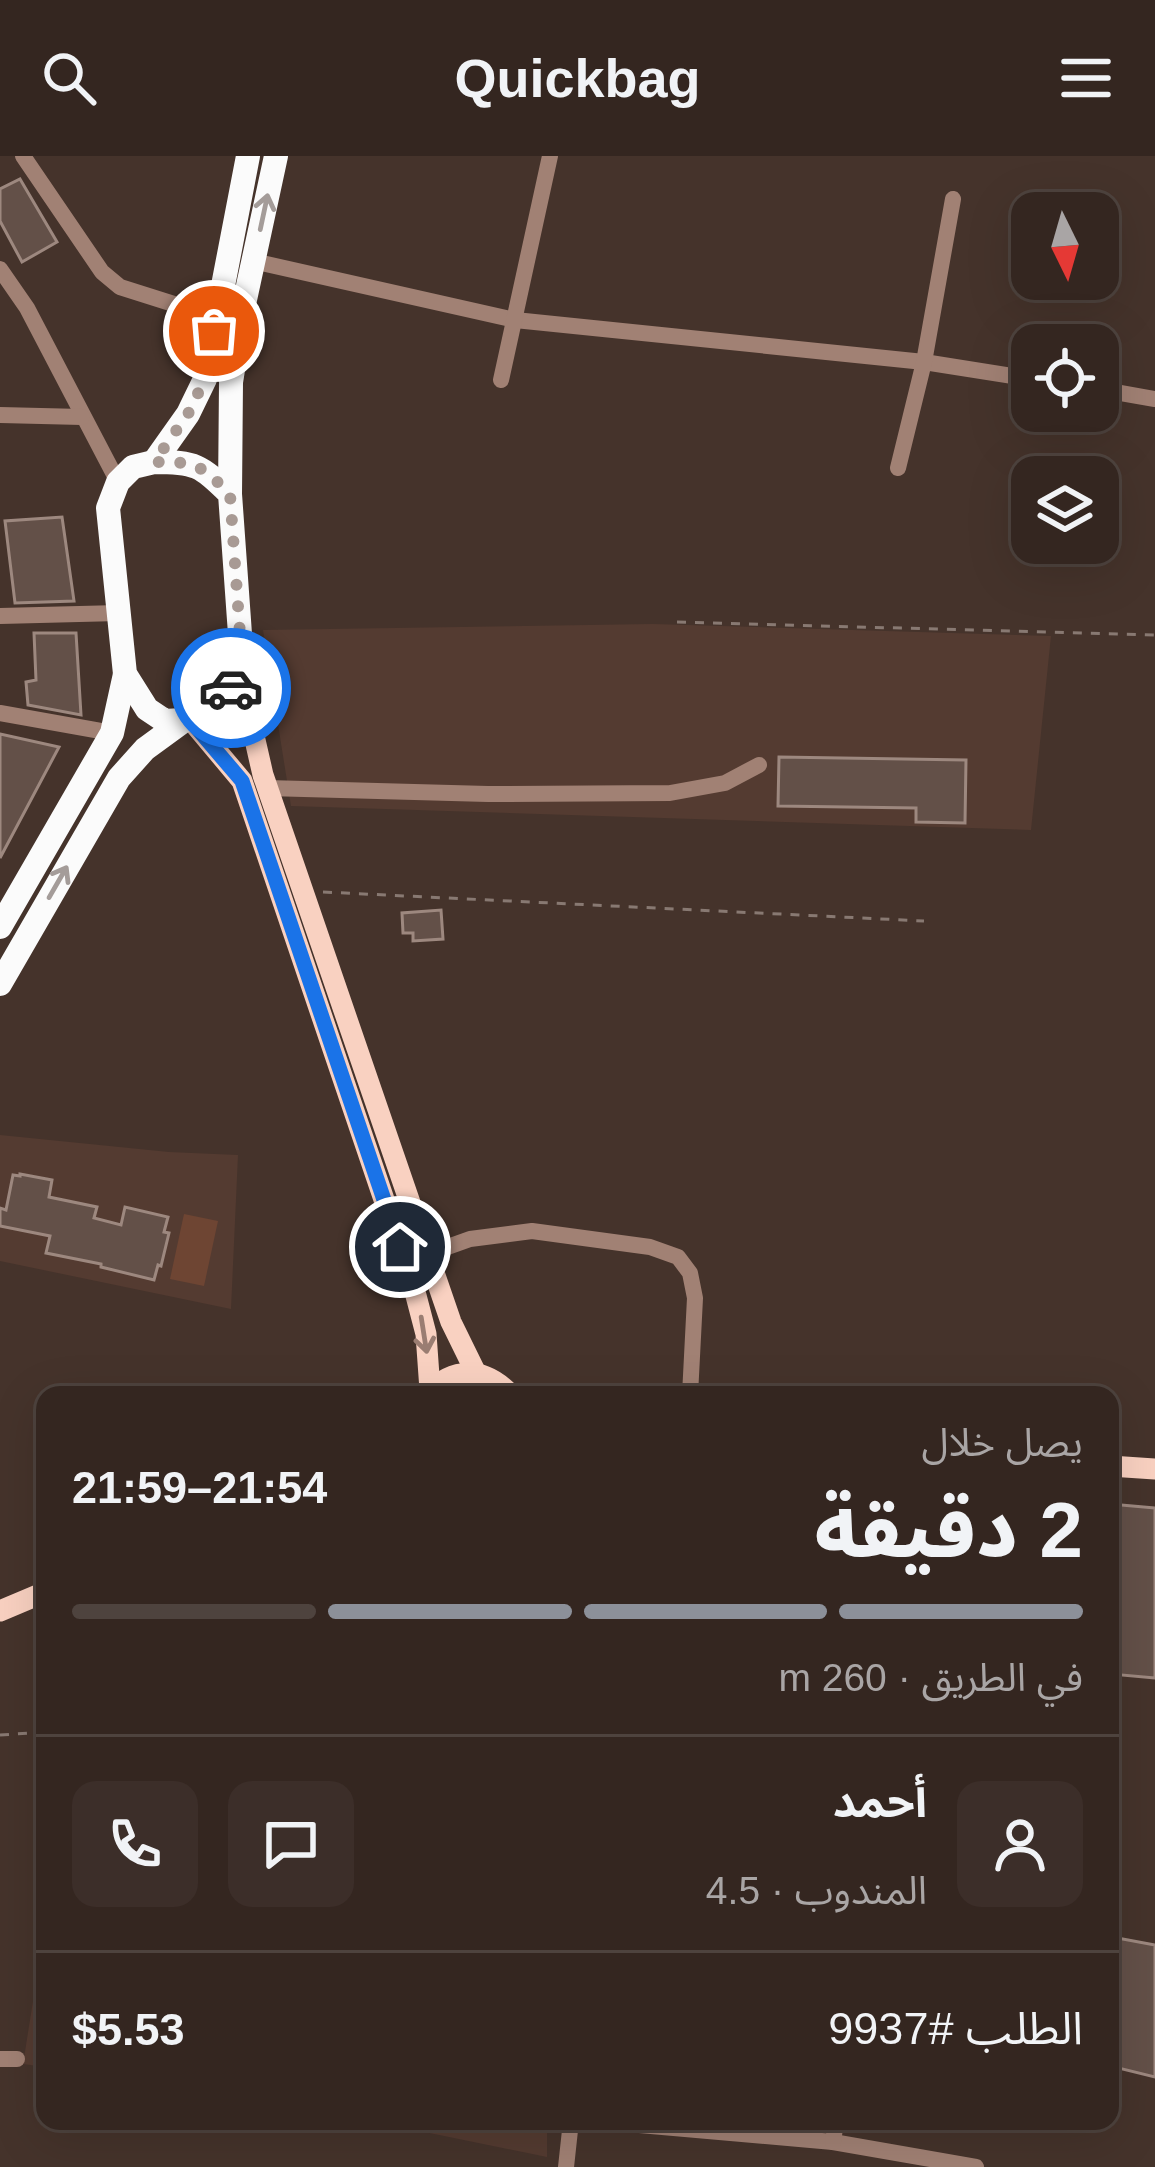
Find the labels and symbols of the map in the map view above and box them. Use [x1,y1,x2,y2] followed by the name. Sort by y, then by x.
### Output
[1011,192,1119,300] north arrow
[253,194,276,232] one-way arrow
[163,280,265,382] pin
[171,628,291,748] courier
[47,865,70,900] one-way arrow
[349,1196,451,1298] pin
[413,1315,436,1354] one-way arrow

